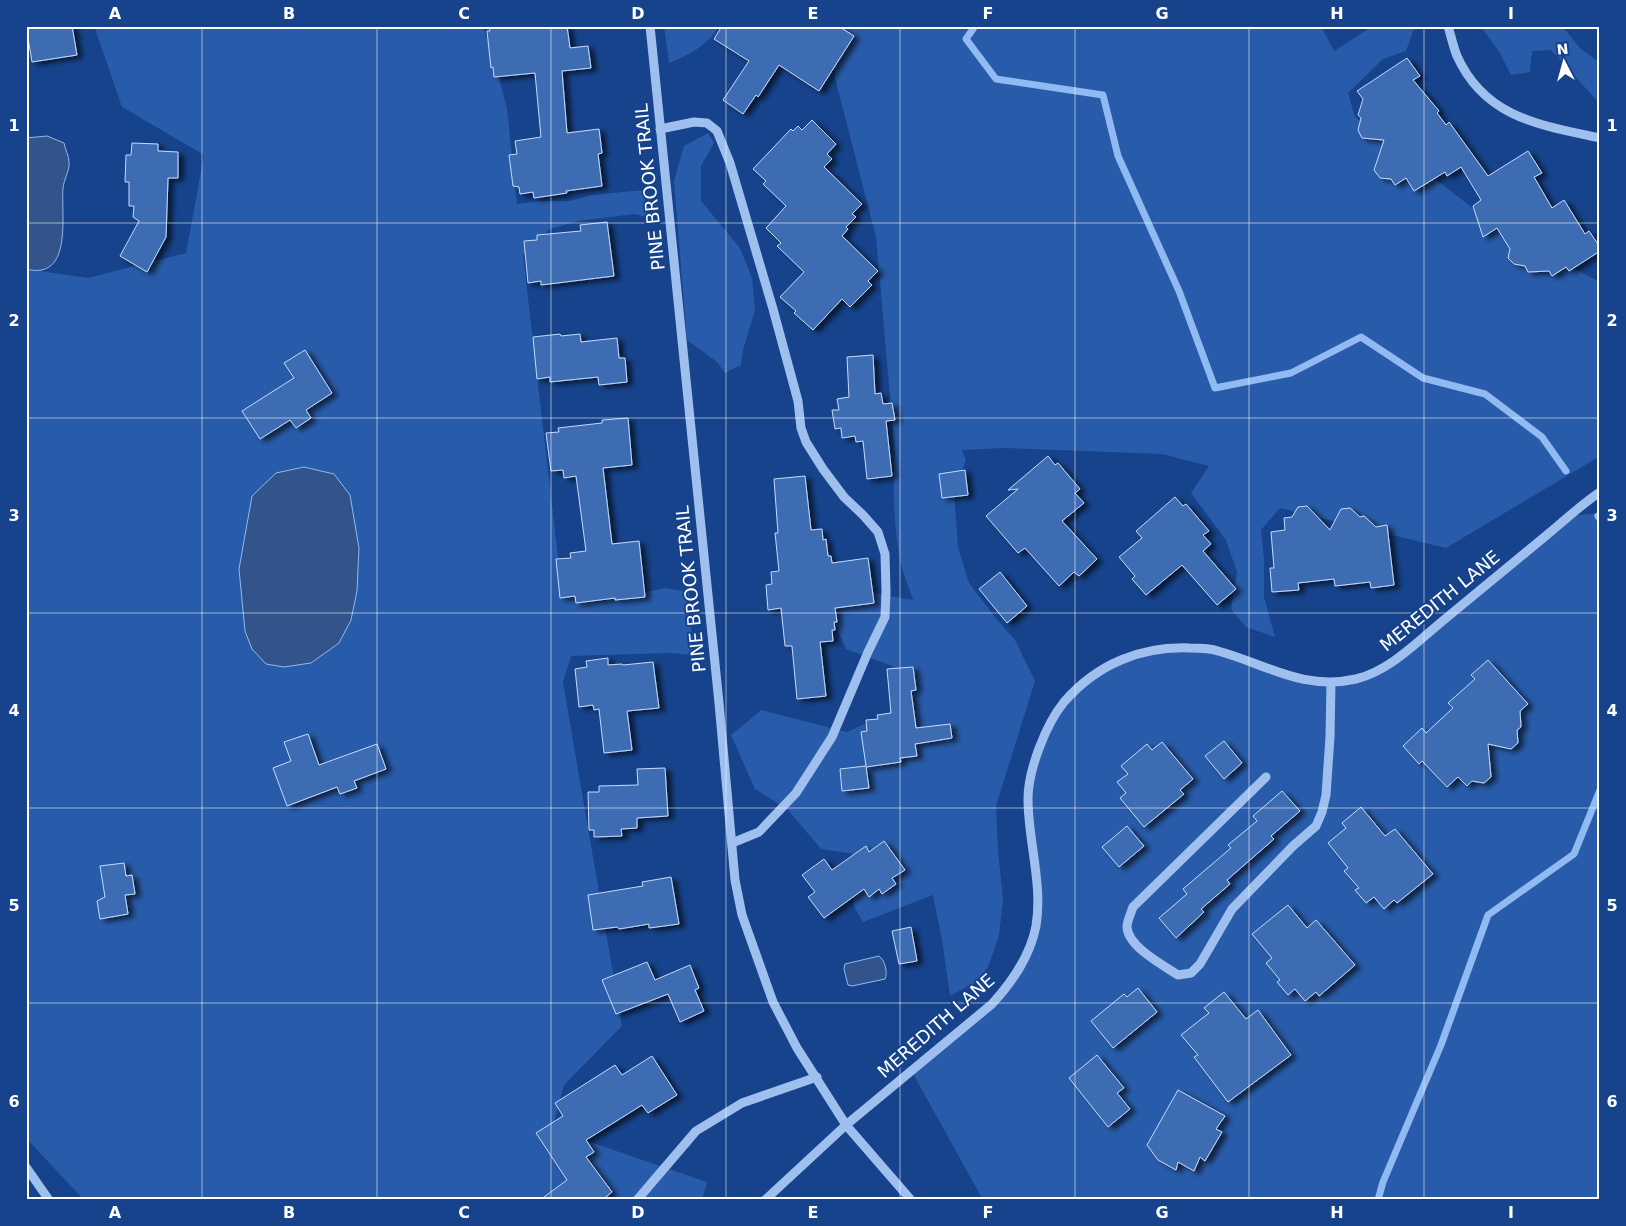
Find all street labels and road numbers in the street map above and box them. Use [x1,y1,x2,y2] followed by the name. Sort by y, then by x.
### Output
[630,102,669,272] street label: PINE BROOK TRAIL
[671,504,710,674] street label: PINE BROOK TRAIL
[1376,546,1504,655] street label: MEREDITH LANE
[873,969,998,1082] street label: MEREDITH LANE

